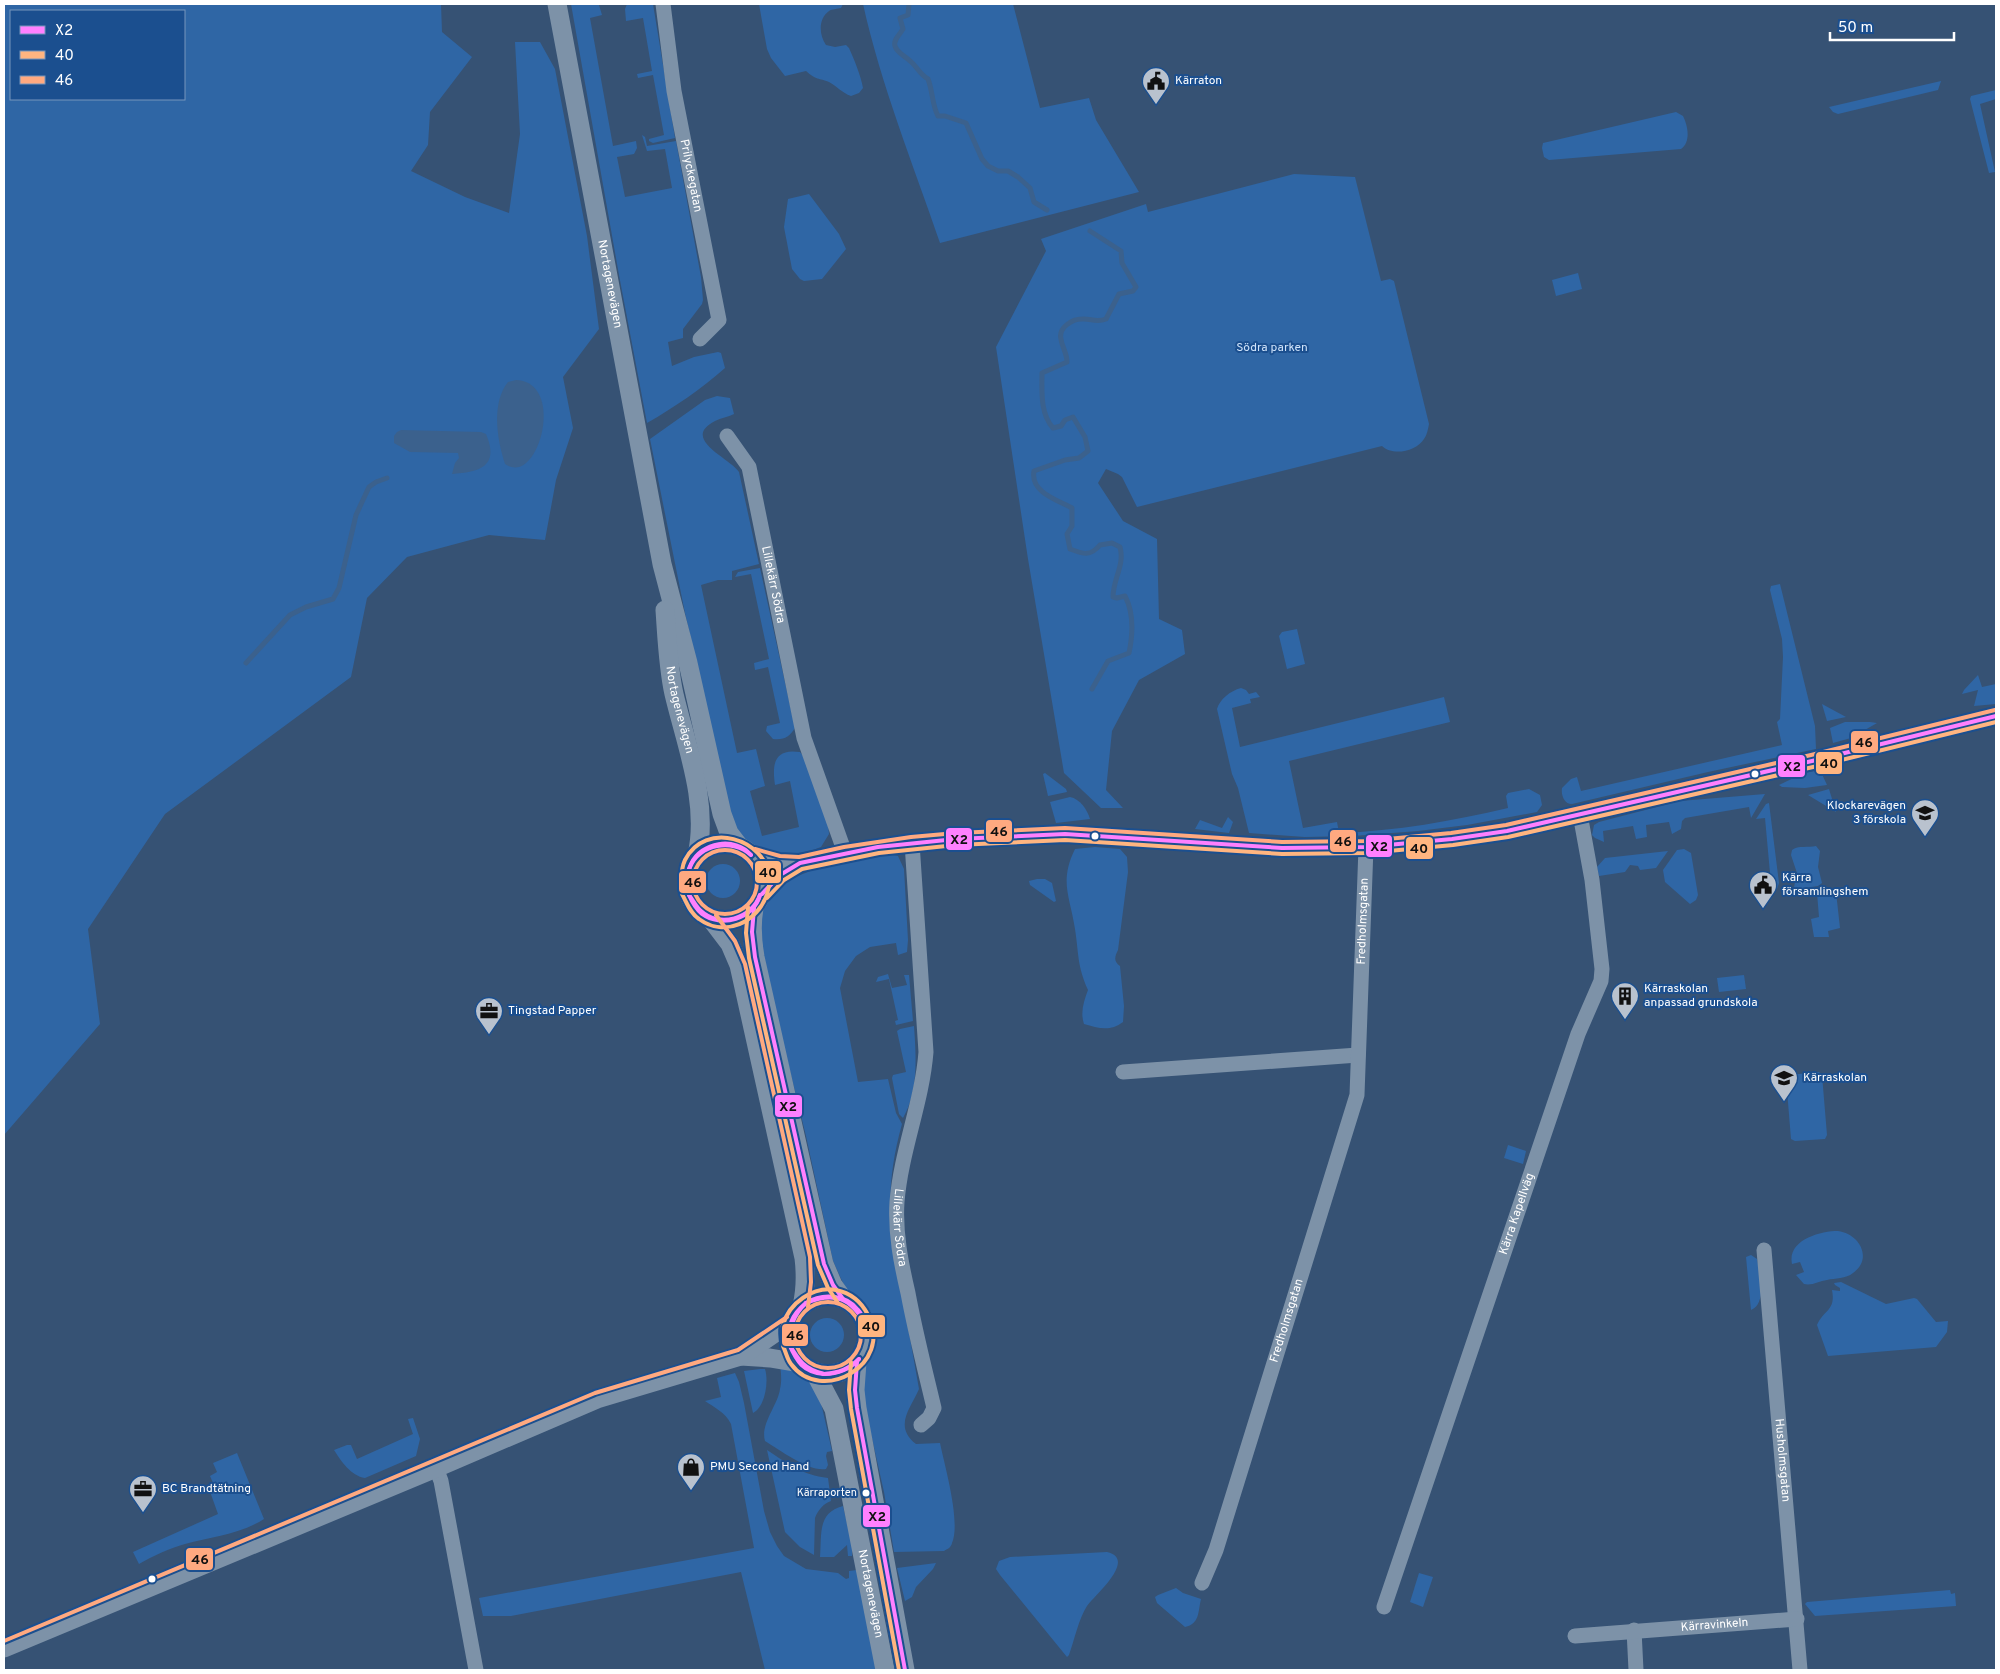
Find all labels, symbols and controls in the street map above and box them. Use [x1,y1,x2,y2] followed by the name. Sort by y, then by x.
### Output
[10,10,185,100] legend
[1830,10,1954,42] scale bar
[1838,19,1873,38] text: 50 m
[55,22,73,41] text: X2
[55,47,74,66] text: 40
[1141,66,1171,105] public building icon: Kärraton
[55,72,73,91] text: 46
[1175,73,1222,89] place label: Kärraton
[676,138,706,214] street label: Prilyckegatan
[593,239,626,330] street label: Nortagenevägen
[1236,340,1308,356] park label: Södra parken
[757,544,789,625] street label: Lillekärr Södra
[661,665,697,755] street label: Nortagenevägen
[1850,730,1879,754] line badge: 46
[1855,735,1873,752] text: 46
[1815,751,1843,775] line badge: 40
[1777,754,1806,778] line badge: X2
[1820,756,1838,773] text: 40
[1783,759,1801,776] text: X2
[1750,769,1760,779] unlabelled marker
[1827,798,1906,828] place label: Klockarevägen 3 förskola
[1910,798,1940,837] school or university icon: Klockarevägen 3 förskola
[985,819,1013,843] line badge: 46
[990,824,1008,841] text: 46
[945,827,973,851] line badge: X2
[1329,829,1357,853] line badge: 46
[1090,831,1100,841] unlabelled marker
[950,832,968,849] text: X2
[1334,834,1352,851] text: 46
[1365,834,1393,858] line badge: X2
[1405,836,1434,860] line badge: 40
[1370,839,1388,856] text: X2
[1410,841,1428,858] text: 40
[754,860,782,884] line badge: 40
[759,865,777,882] text: 40
[678,870,707,894] line badge: 46
[1748,870,1778,909] public building icon: Kärra församlingshem
[1782,870,1869,900] place label: Kärra församlingshem
[684,875,702,892] text: 46
[1354,878,1373,965] street label: Fredholmsgatan
[1610,981,1640,1020] building icon: Kärraskolan anpassad grundskola
[1644,981,1758,1011] place label: Kärraskolan anpassad grundskola
[474,996,504,1035] office icon: Tingstad Papper
[508,1003,597,1019] place label: Tingstad Papper
[1769,1063,1799,1102] school or university icon: Kärraskolan
[1803,1070,1867,1086] place label: Kärraskolan
[774,1094,803,1118] line badge: X2
[779,1099,797,1116] text: X2
[1496,1171,1538,1257] street label: Kärra Kapellväg
[889,1187,910,1268] street label: Lillekärr Södra
[1267,1277,1308,1364] street label: Fredholmsgatan
[857,1314,886,1338] line badge: 40
[862,1319,880,1336] text: 40
[781,1323,809,1347] line badge: 46
[786,1328,804,1345] text: 46
[1770,1418,1794,1503] street label: Husholmsgatan
[676,1452,706,1491] shop icon: PMU Second Hand
[710,1459,809,1475] place label: PMU Second Hand
[128,1474,158,1513] office icon: BC Brandtätning
[162,1481,251,1497] place label: BC Brandtätning
[797,1486,857,1500] place label: Kärraporten
[861,1488,871,1498] marker: Kärraporten
[862,1504,891,1528] line badge: X2
[868,1509,886,1526] text: X2
[185,1547,214,1571] line badge: 46
[854,1548,887,1639] street label: Nortagenevägen
[191,1552,209,1569] text: 46
[147,1574,157,1584] unlabelled marker
[1680,1615,1749,1636] street label: Kärravinkeln

